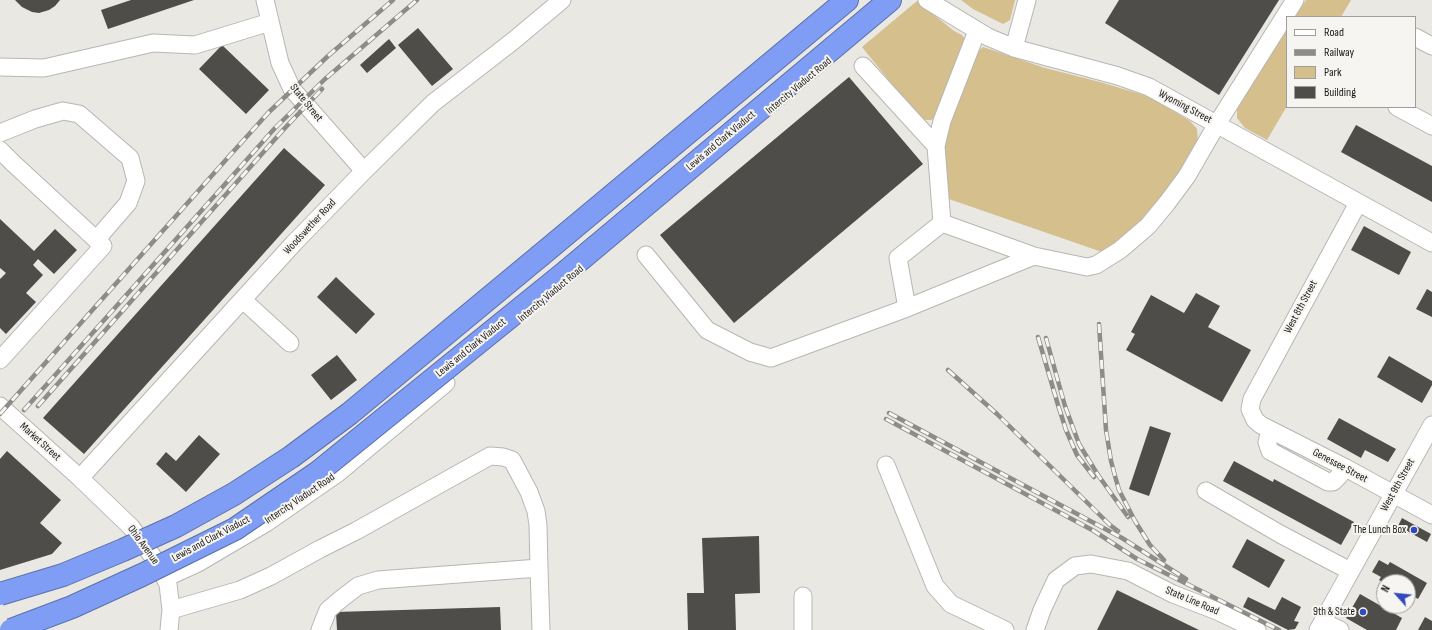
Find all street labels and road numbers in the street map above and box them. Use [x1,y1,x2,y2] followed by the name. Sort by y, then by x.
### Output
[763,55,835,117] street label: Intercity Viaduct Road
[287,81,325,125] street label: State Street
[1156,87,1214,127] street label: Wyoming Street
[684,108,758,174] street label: Lewis and Clark Viaduct
[281,197,339,257] street label: Woodswether Road
[515,263,587,325] street label: Intercity Viaduct Road
[1281,278,1321,336] street label: West 8th Street
[433,316,509,380] street label: Lewis and Clark Viaduct
[17,420,63,464] street label: Market Street
[1310,446,1370,486] street label: Genessee Street
[1378,456,1418,514] street label: West 9th Street
[262,471,338,527] street label: Intercity Viaduct Road
[170,513,252,565] street label: Lewis and Clark Viaduct
[124,523,162,567] street label: Ohio Avenue
[1163,584,1221,618] street label: State Line Road

